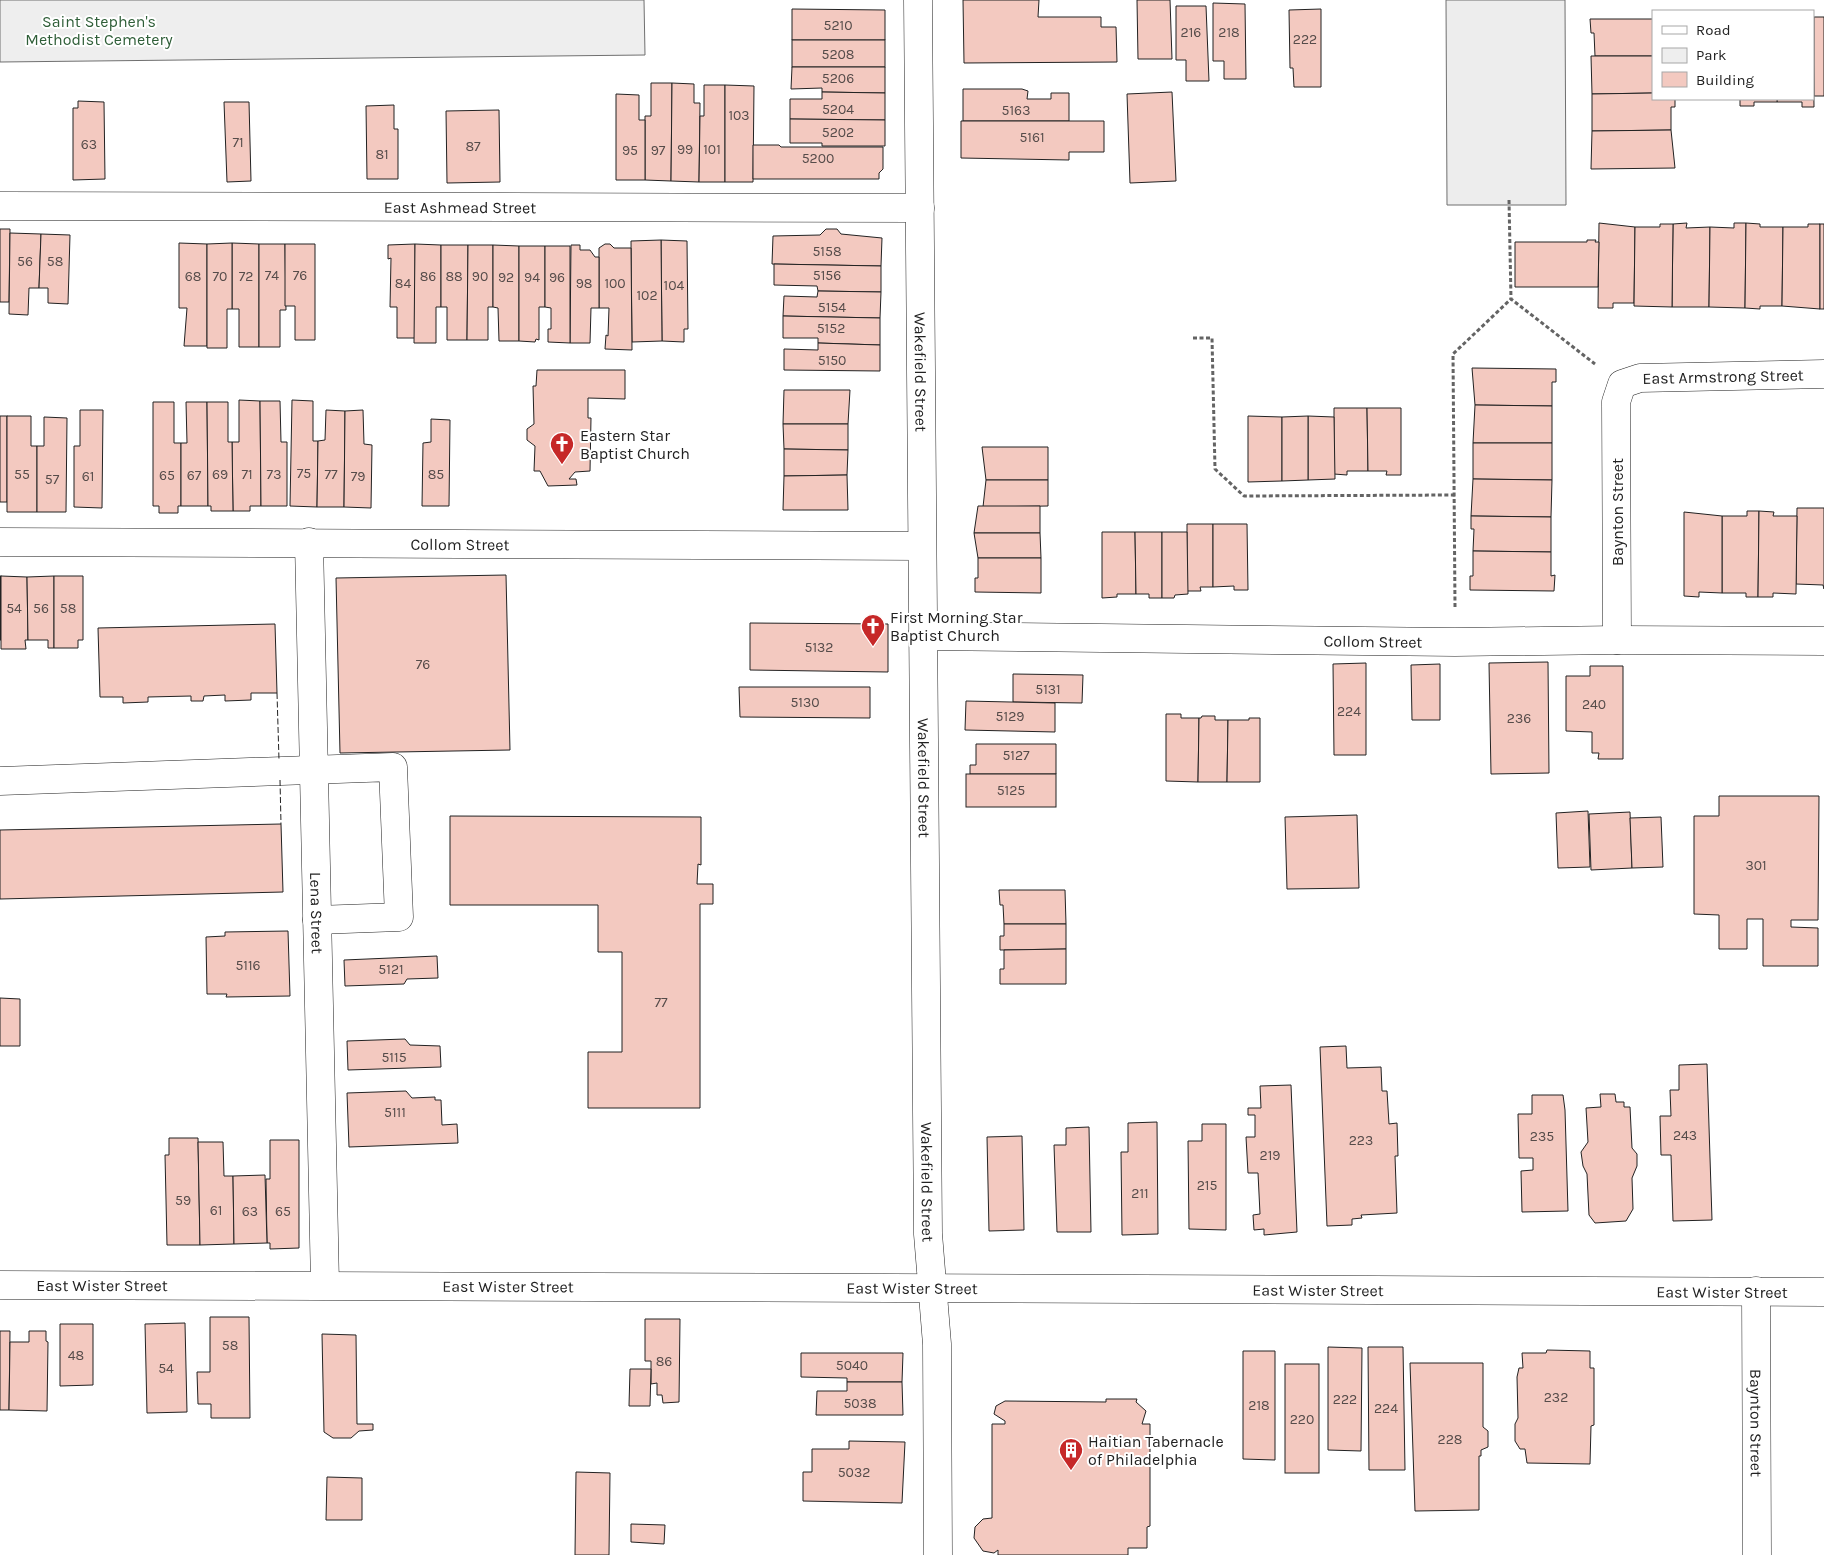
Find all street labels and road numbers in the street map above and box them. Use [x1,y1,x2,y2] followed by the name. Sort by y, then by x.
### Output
[384,198,536,217] street label: East Ashmead Street
[911,312,931,432] street label: Wakefield Street
[1642,365,1804,388] street label: East Armstrong Street
[1608,458,1627,566] street label: Baynton Street
[410,535,510,554] street label: Collom Street
[1323,632,1423,652] street label: Collom Street
[914,718,934,838] street label: Wakefield Street
[306,872,327,954] street label: Lena Street
[917,1122,938,1243] street label: Wakefield Street
[36,1276,168,1295] street label: East Wister Street
[442,1277,574,1296] street label: East Wister Street
[846,1278,978,1298] street label: East Wister Street
[1252,1280,1384,1300] street label: East Wister Street
[1656,1282,1788,1302] street label: East Wister Street
[1746,1369,1766,1477] street label: Baynton Street

